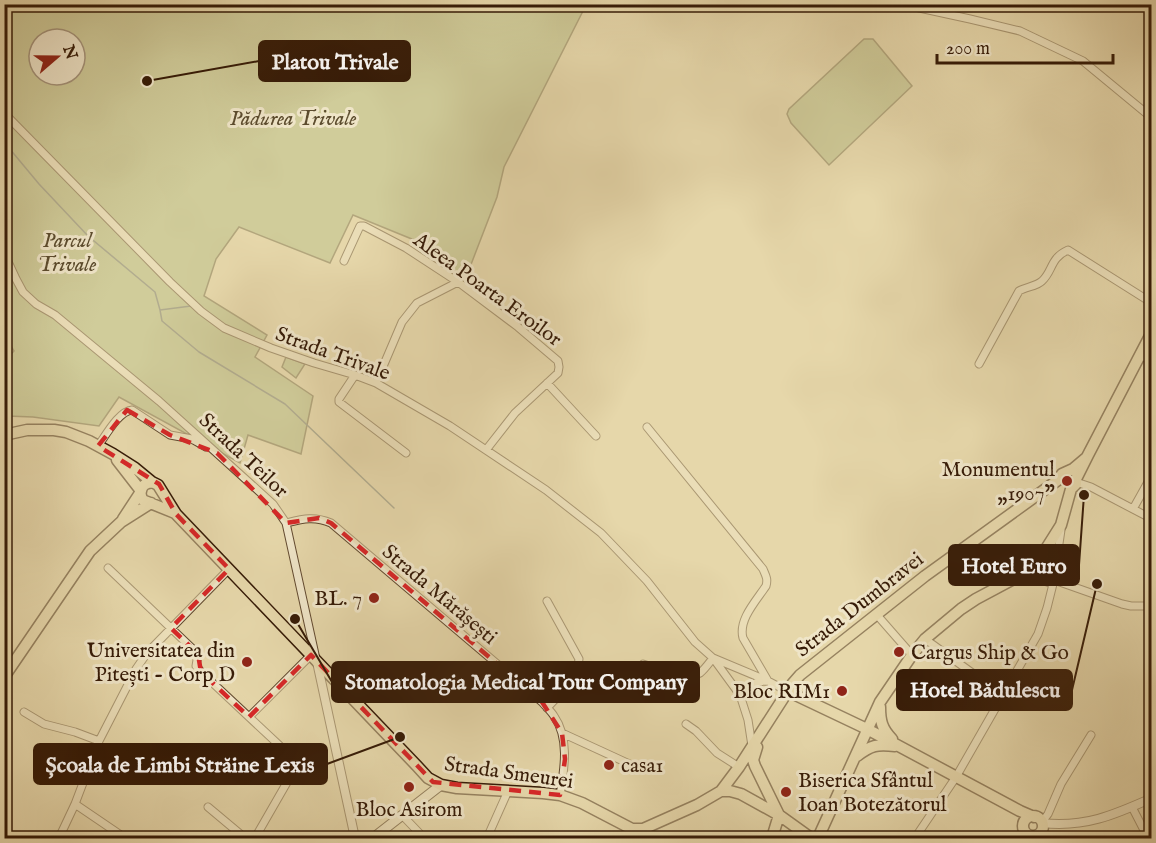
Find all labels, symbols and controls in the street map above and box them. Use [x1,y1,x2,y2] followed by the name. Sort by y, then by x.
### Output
[27,27,87,87] north arrow
[937,27,1112,65] scale bar
[946,38,990,61] text: 200 m
[259,41,410,81] callout: Platou Trivale
[57,42,81,63] text: N
[271,49,399,77] text: Platou Trivale
[230,106,356,133] park label: Pădurea Trivale
[407,227,567,353] street label: Aleea Poarta Eroilor
[38,228,96,279] park label: Parcul Trivale
[271,321,394,388] street label: Strada Trivale
[192,408,294,505] street label: Strada Teilor
[942,457,1055,508] place label: Monumentul „1907”
[1060,474,1074,488] marker: Monumentul „1907”
[376,539,502,651] street label: Strada Mărășești
[949,545,1079,585] callout: Hotel Euro
[790,547,930,664] street label: Strada Dumbravei
[961,553,1067,581] text: Hotel Euro
[314,586,362,613] place label: BL. 7
[367,591,381,605] marker: BL. 7
[87,638,235,689] place label: Universitatea din Pitești - Corp D
[911,640,1069,667] place label: Cargus Ship & Go
[892,645,906,659] marker: Cargus Ship & Go
[240,655,254,669] marker: Universitatea din Pitești - Corp D
[332,662,699,702] callout: Stomatologia Medical Tour Company
[345,669,689,697] text: Stomatologia Medical Tour Company
[897,670,1072,710] callout: Hotel Bădulescu
[910,677,1061,705] text: Hotel Bădulescu
[733,679,830,706] place label: Bloc RIM1
[835,684,849,698] marker: Bloc RIM1
[34,744,327,784] callout: Școala de Limbi Străine Lexis
[443,751,575,796] street label: Strada Smeurei
[45,752,315,780] text: Școala de Limbi Străine Lexis
[621,753,663,780] place label: casa1
[602,758,616,772] marker: casa1
[798,768,947,819] place label: Biserica Sfântul Ioan Botezătorul
[402,780,416,794] marker: Bloc Asirom
[779,785,793,799] marker: Biserica Sfântul Ioan Botezătorul
[356,797,462,824] place label: Bloc Asirom

